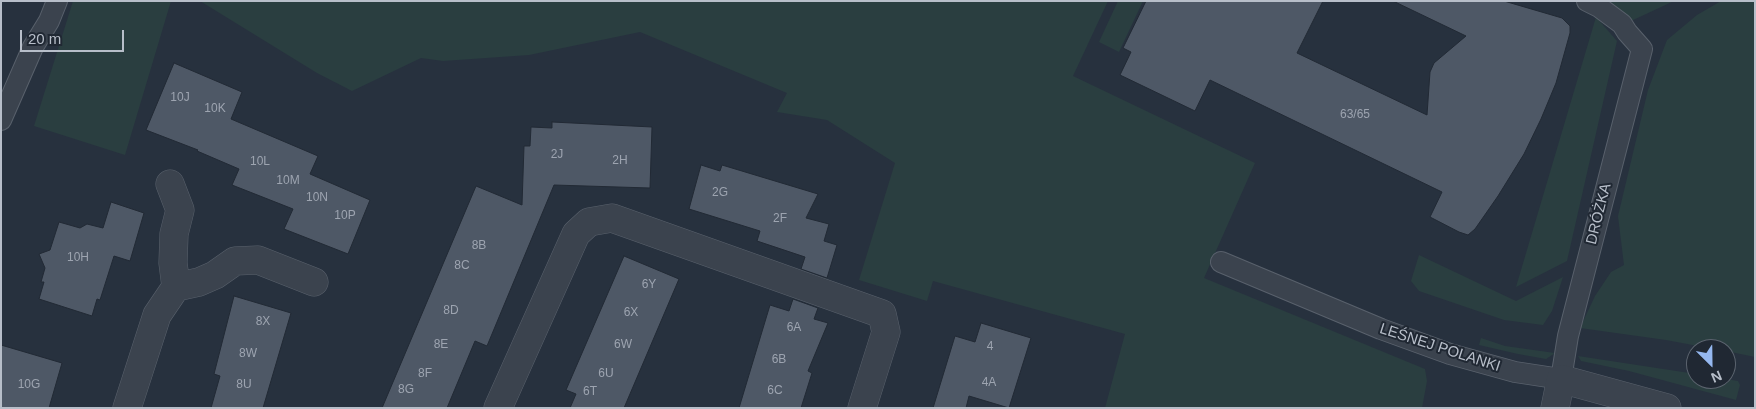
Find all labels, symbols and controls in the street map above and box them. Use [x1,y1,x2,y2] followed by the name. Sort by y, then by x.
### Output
[22,20,126,52] scale bar
[28,30,61,47] text: 20 m
[170,91,190,105] house number: 10J
[204,102,226,116] house number: 10K
[1340,108,1370,122] house number: 63/65
[551,148,563,162] house number: 2J
[612,154,628,168] house number: 2H
[250,155,270,169] house number: 10L
[276,174,300,188] house number: 10M
[1583,181,1615,247] street label: DRÓŻKA
[712,186,728,200] house number: 2G
[306,191,328,205] house number: 10N
[334,209,356,223] house number: 10P
[773,212,787,226] house number: 2F
[472,239,486,253] house number: 8B
[67,251,89,265] house number: 10H
[454,259,470,273] house number: 8C
[642,278,656,292] house number: 6Y
[443,304,459,318] house number: 8D
[624,306,638,320] house number: 6X
[256,315,270,329] house number: 8X
[1377,320,1503,376] street label: LEŚNEJ POLANKI
[787,321,801,335] house number: 6A
[434,338,448,352] house number: 8E
[614,338,632,352] house number: 6W
[1686,339,1736,389] north arrow
[987,340,993,354] house number: 4
[239,347,257,361] house number: 8W
[772,353,786,367] house number: 6B
[418,367,432,381] house number: 8F
[598,367,614,381] house number: 6U
[1709,368,1724,386] text: N
[982,376,996,390] house number: 4A
[18,378,40,392] house number: 10G
[236,378,252,392] house number: 8U
[398,383,414,397] house number: 8G
[767,384,783,398] house number: 6C
[583,385,597,399] house number: 6T

